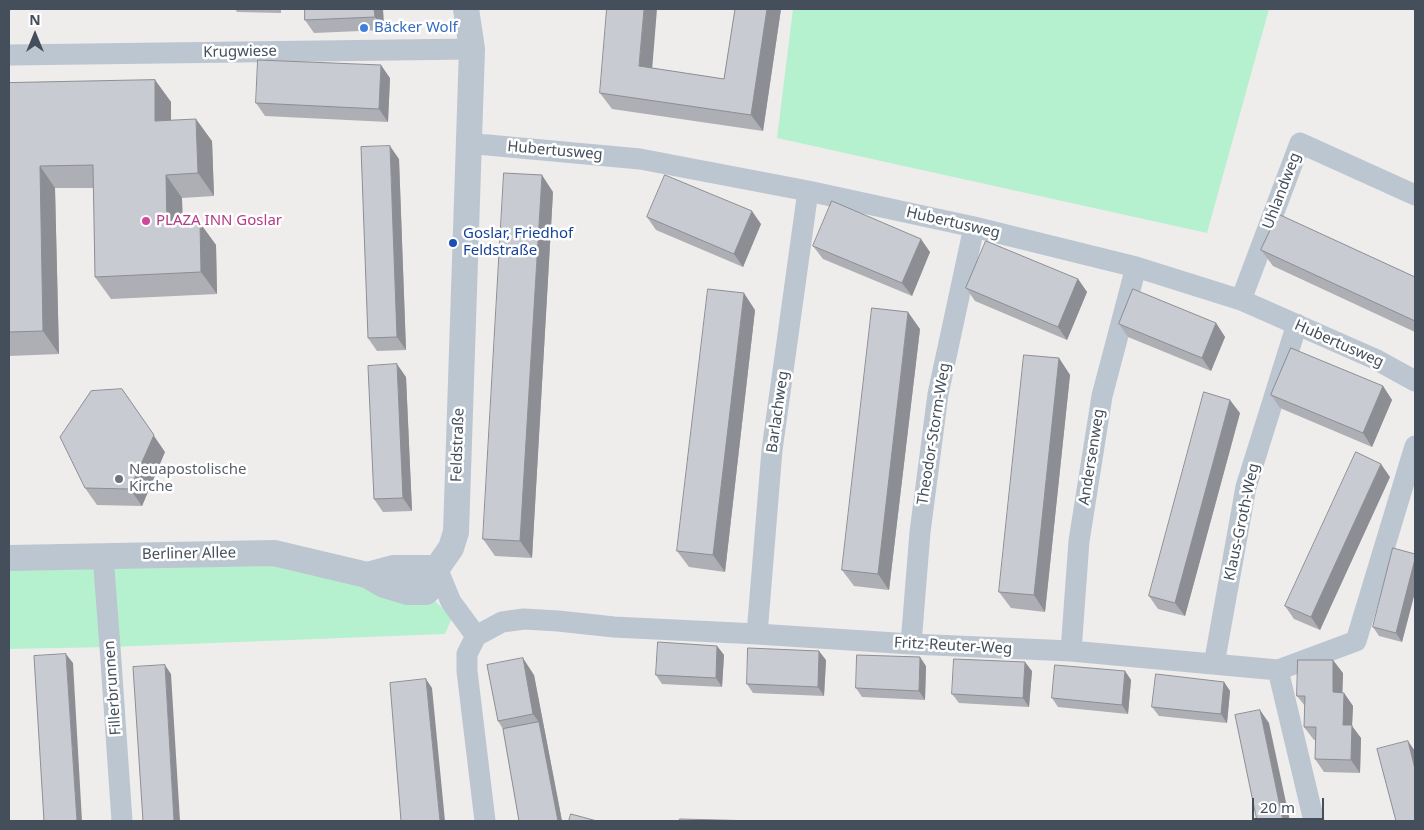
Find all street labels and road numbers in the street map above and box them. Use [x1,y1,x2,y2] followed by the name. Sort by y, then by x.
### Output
[203,42,277,62] street label: Krugwiese
[507,138,603,164] street label: Hubertusweg
[1259,150,1305,232] street label: Uhlandweg
[904,203,1002,243] street label: Hubertusweg
[1292,316,1386,372] street label: Hubertusweg
[914,362,954,506] street label: Theodor-Storm-Weg
[763,370,793,454] street label: Barlachweg
[448,408,468,482] street label: Feldstraße
[1076,408,1108,506] street label: Andersenweg
[1221,462,1263,582] street label: Klaus-Groth-Weg
[142,544,236,564] street label: Berliner Allee
[893,634,1013,658] street label: Fritz-Reuter-Weg
[101,640,125,736] street label: Fillerbrunnen

